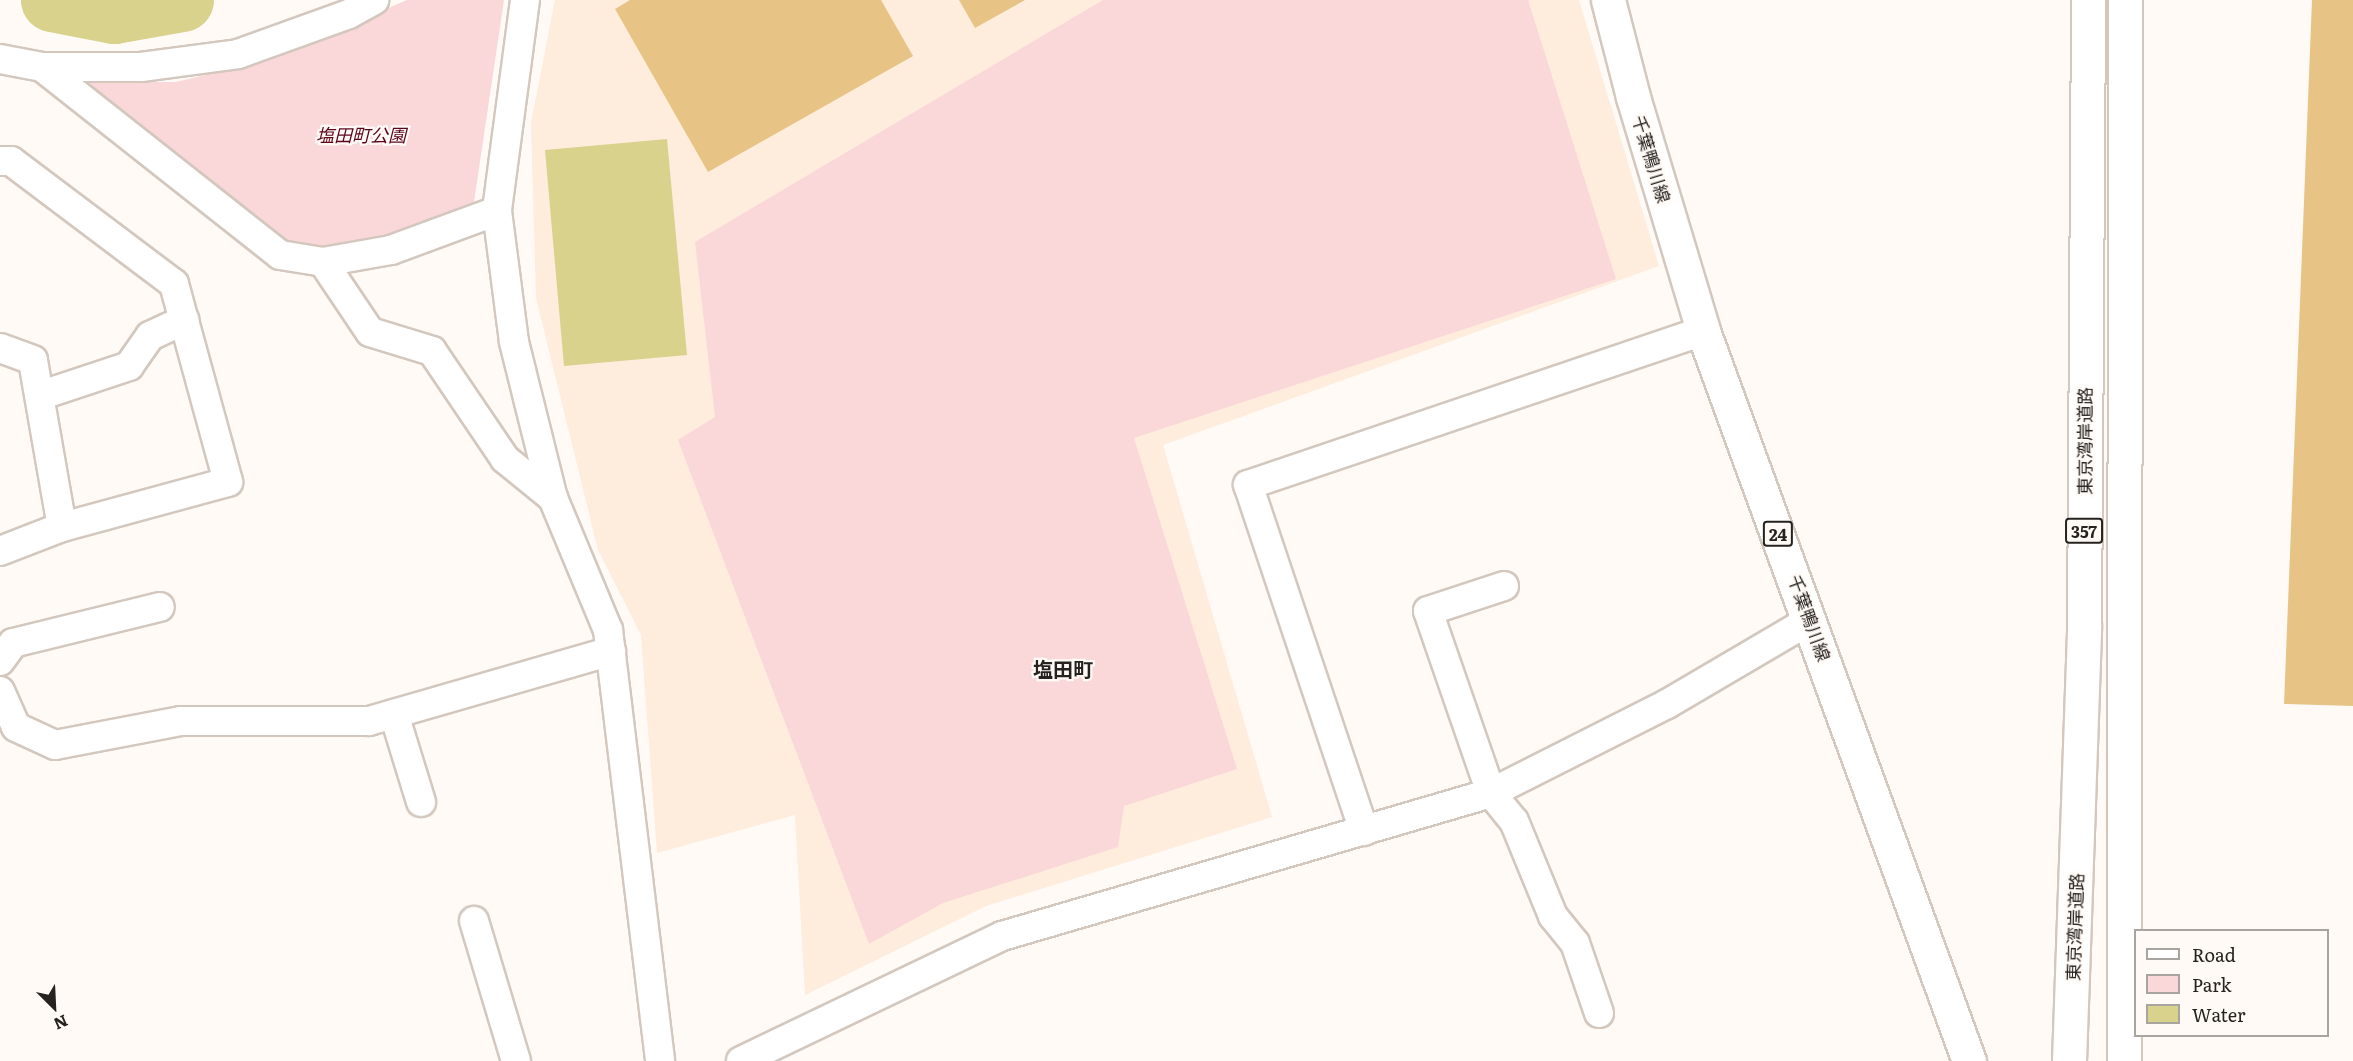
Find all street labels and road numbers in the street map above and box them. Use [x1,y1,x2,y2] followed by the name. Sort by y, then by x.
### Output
[1628,113,1674,205] street label: 千葉鴨川線
[2074,387,2096,495] street label: 東京湾岸道路
[2064,518,2104,544] road number: 357
[1762,521,1794,547] road number: 24
[1783,572,1835,664] street label: 千葉鴨川線
[2062,873,2088,981] street label: 東京湾岸道路

